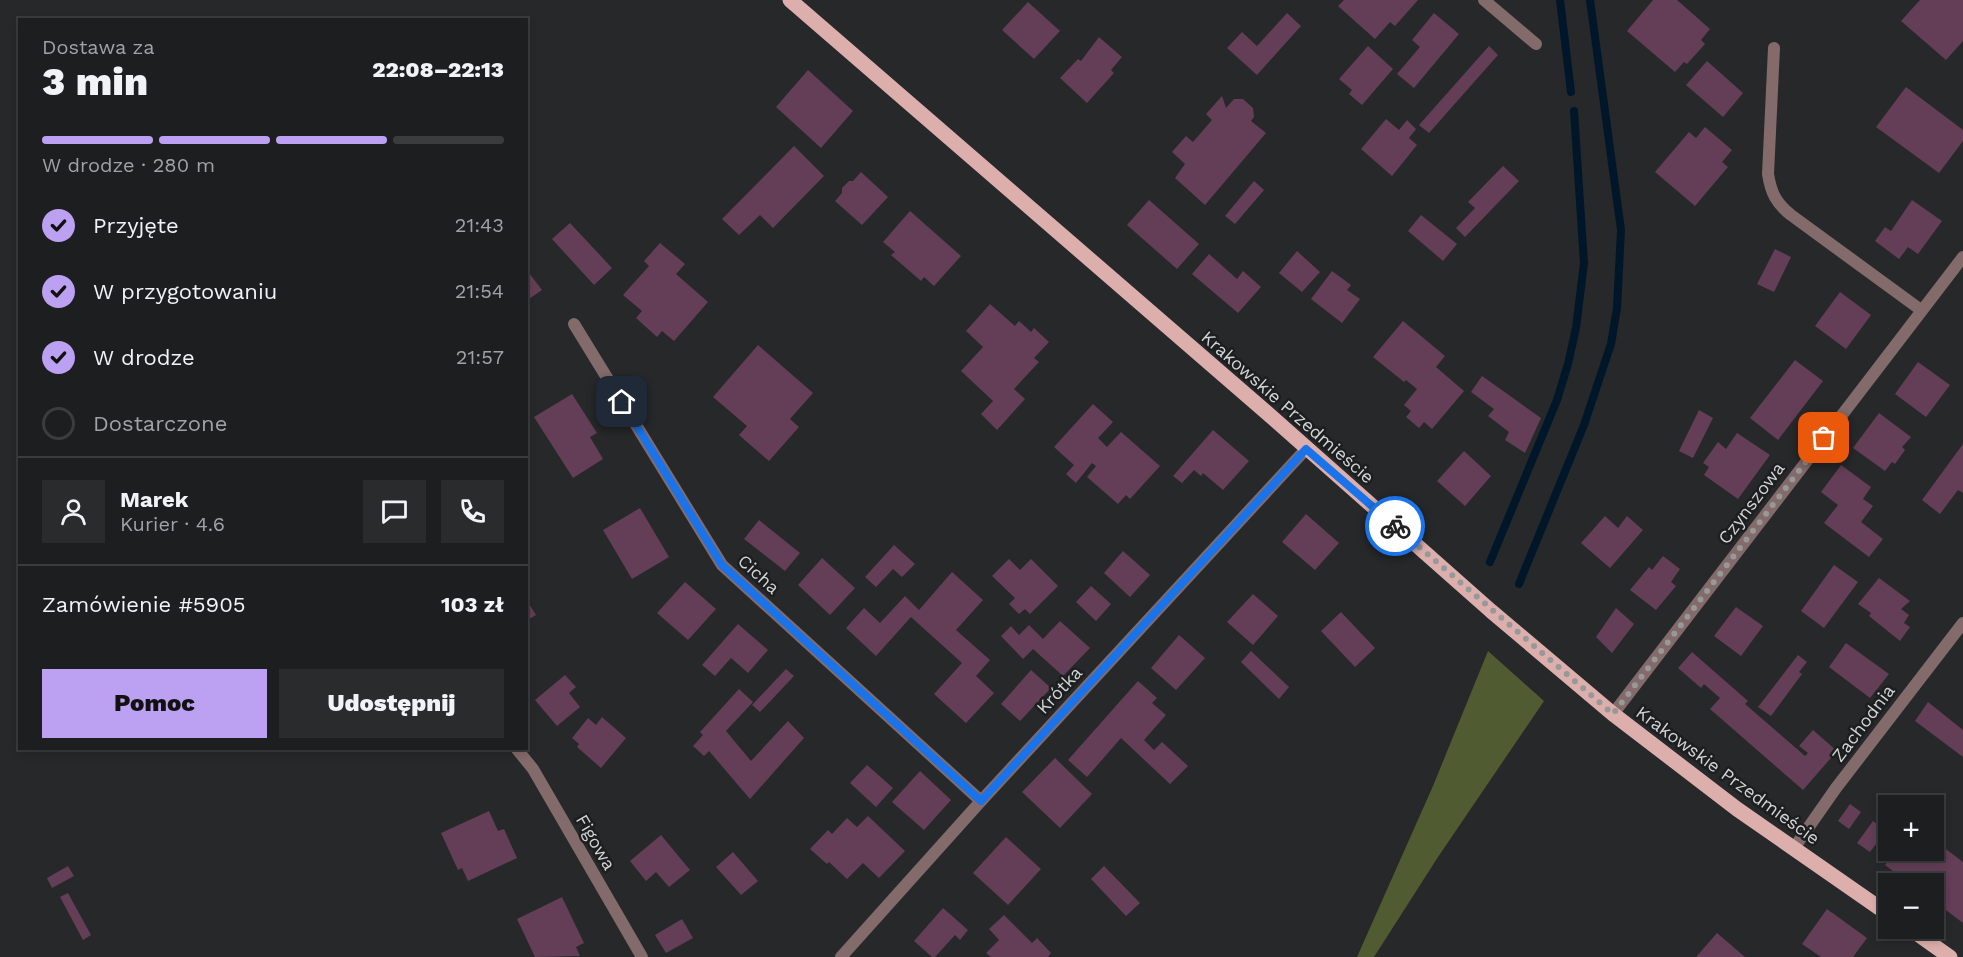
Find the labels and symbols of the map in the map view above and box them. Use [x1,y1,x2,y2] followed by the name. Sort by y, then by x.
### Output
[1197,326,1379,488] street label: Krakowskie Przedmieście
[596,376,647,427] pin
[1798,412,1849,463] pin
[1713,458,1789,548] street label: Czynszowa
[1365,496,1425,556] courier
[734,550,784,598] street label: Cicha
[1032,662,1086,718] street label: Krótka
[1827,680,1899,766] street label: Zachodnia
[1632,701,1824,849] street label: Krakowskie Przedmieście
[572,810,620,874] street label: Figowa

